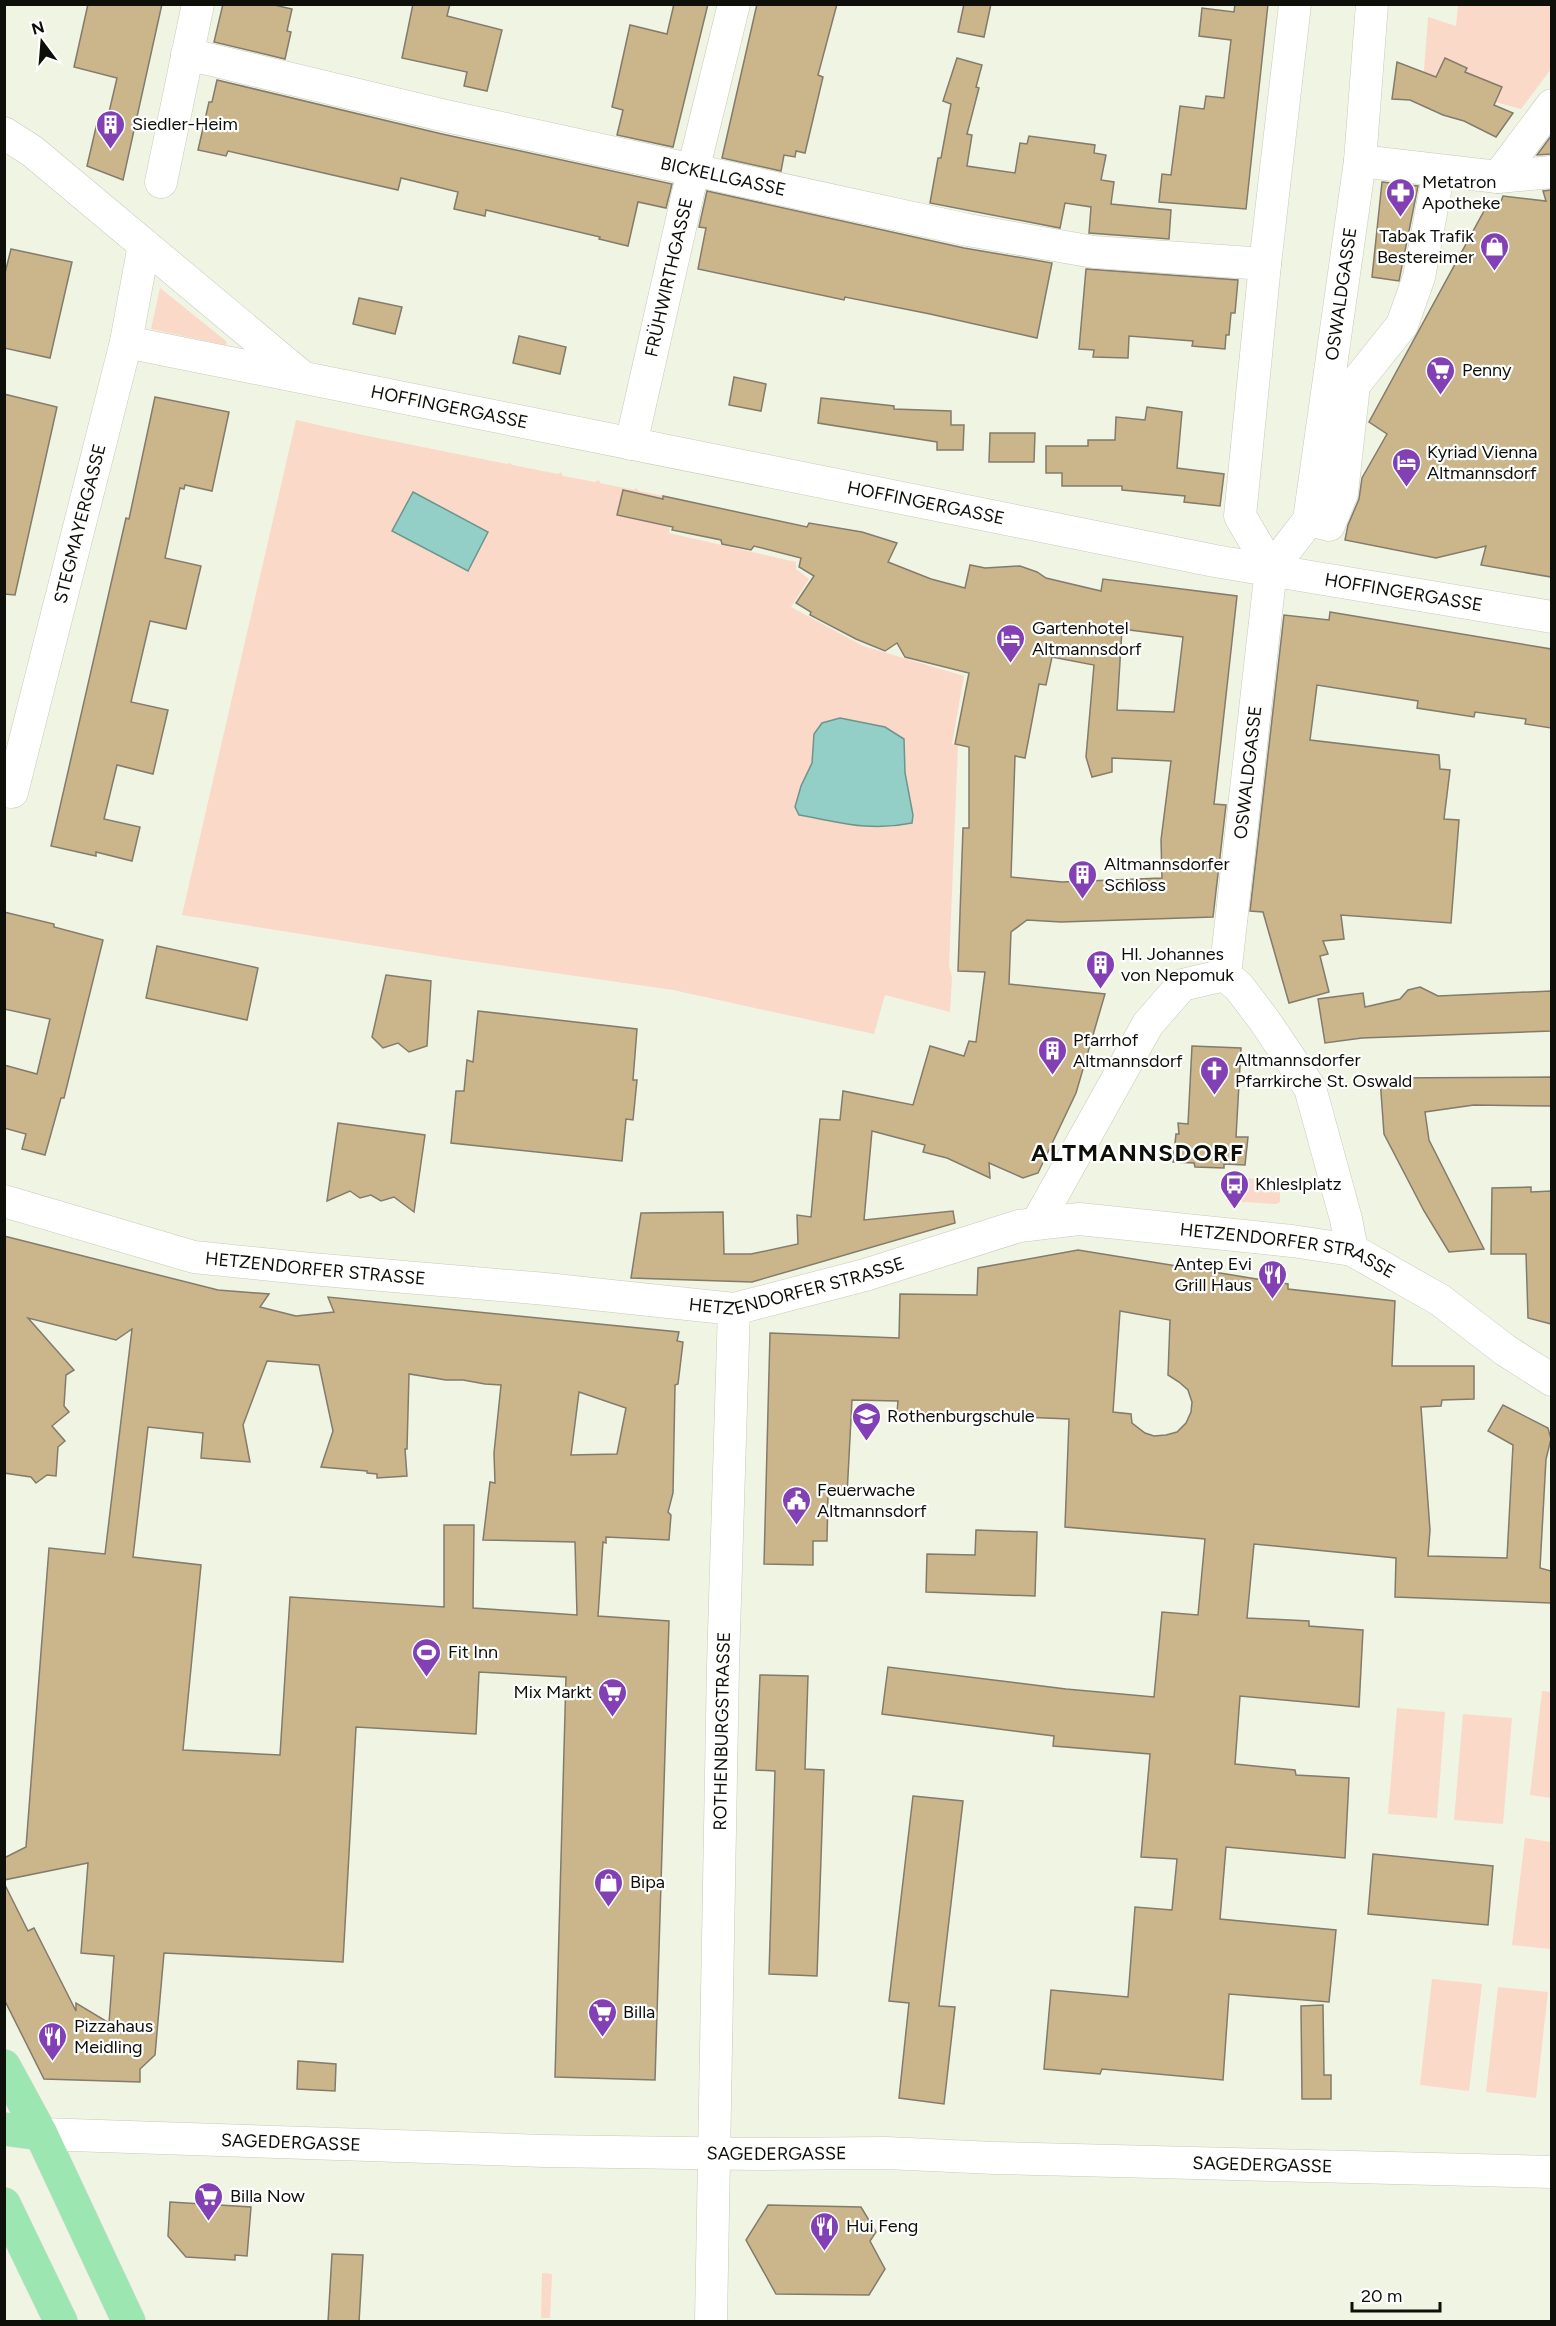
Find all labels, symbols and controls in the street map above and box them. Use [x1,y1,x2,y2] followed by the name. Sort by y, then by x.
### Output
[12,12,72,72] north arrow
[29,17,47,39] text: N
[95,108,127,150] building icon: Siedler-Heim
[132,113,238,135] place label: Siedler-Heim
[658,152,788,201] street label: BICKELLGASSE
[1422,171,1500,214] place label: Metatron Apotheke
[1385,176,1417,218] pharmacy icon: Metatron Apotheke
[640,195,698,359] street label: FRÜHWIRTHGASSE
[1377,225,1474,268] place label: Tabak Trafik Bestereimer
[1321,226,1361,362] street label: OSWALDGASSE
[1479,230,1511,272] shop icon: Tabak Trafik Bestereimer
[1425,354,1457,396] supermarket icon: Penny
[1462,359,1512,381] place label: Penny
[369,380,530,434] street label: HOFFINGERGASSE
[49,441,111,606] street label: STEGMAYERGASSE
[1427,441,1537,484] place label: Kyriad Vienna Altmannsdorf
[1390,446,1422,488] hotel icon: Kyriad Vienna Altmannsdorf
[845,476,1007,529] street label: HOFFINGERGASSE
[1323,568,1484,616] street label: HOFFINGERGASSE
[1032,617,1142,660] place label: Gartenhotel Altmannsdorf
[995,622,1027,664] hotel icon: Gartenhotel Altmannsdorf
[1229,704,1266,840] street label: OSWALDGASSE
[1104,853,1230,896] place label: Altmannsdorfer Schloss
[1067,858,1099,900] building icon: Altmannsdorfer Schloss
[1121,943,1234,986] place label: Hl. Johannes von Nepomuk
[1084,948,1116,990] building icon: Hl. Johannes von Nepomuk
[1073,1029,1183,1072] place label: Pfarrhof Altmannsdorf
[1036,1034,1068,1076] building icon: Pfarrhof Altmannsdorf
[1235,1049,1412,1092] place label: Altmannsdorfer Pfarrkirche St. Oswald
[1198,1054,1230,1096] church icon: Altmannsdorfer Pfarrkirche St. Oswald
[1031,1138,1245,1167] district label: ALTMANNSDORF
[1218,1168,1250,1210] bus stop icon: Khleslplatz
[1255,1173,1342,1195] place label: Khleslplatz
[1179,1218,1399,1283] street label: HETZENDORFER STRASSE
[204,1247,427,1290] street label: HETZENDORFER STRASSE
[688,1252,907,1320] street label: HETZENDORFER STRASSE
[1174,1253,1252,1296] place label: Antep Evi Grill Haus
[1257,1258,1289,1300] restaurant icon: Antep Evi Grill Haus
[850,1400,882,1442] school or university icon: Rothenburgschule
[887,1405,1035,1427] place label: Rothenburgschule
[817,1479,927,1522] place label: Feuerwache Altmannsdorf
[780,1484,812,1526] public building icon: Feuerwache Altmannsdorf
[709,1631,735,1831] street label: ROTHENBURGSTRASSE
[411,1636,443,1678] sports icon: Fit Inn
[448,1641,498,1663] place label: Fit Inn
[597,1676,629,1718] supermarket icon: Mix Markt
[514,1681,592,1703] place label: Mix Markt
[593,1866,625,1908] shop icon: Bipa
[630,1871,665,1893] place label: Bipa
[586,1996,618,2038] supermarket icon: Billa
[623,2001,655,2023] place label: Billa
[74,2015,153,2058] place label: Pizzahaus Meidling
[37,2020,69,2062] restaurant icon: Pizzahaus Meidling
[221,2129,361,2156] street label: SAGEDERGASSE
[707,2142,847,2165] street label: SAGEDERGASSE
[1192,2152,1333,2177] street label: SAGEDERGASSE
[193,2180,225,2222] supermarket icon: Billa Now
[230,2185,305,2207] place label: Billa Now
[809,2210,841,2252] restaurant icon: Hui Feng
[846,2215,918,2237] place label: Hui Feng
[1352,2275,1440,2313] scale bar
[1361,2285,1402,2307] text: 20 m

